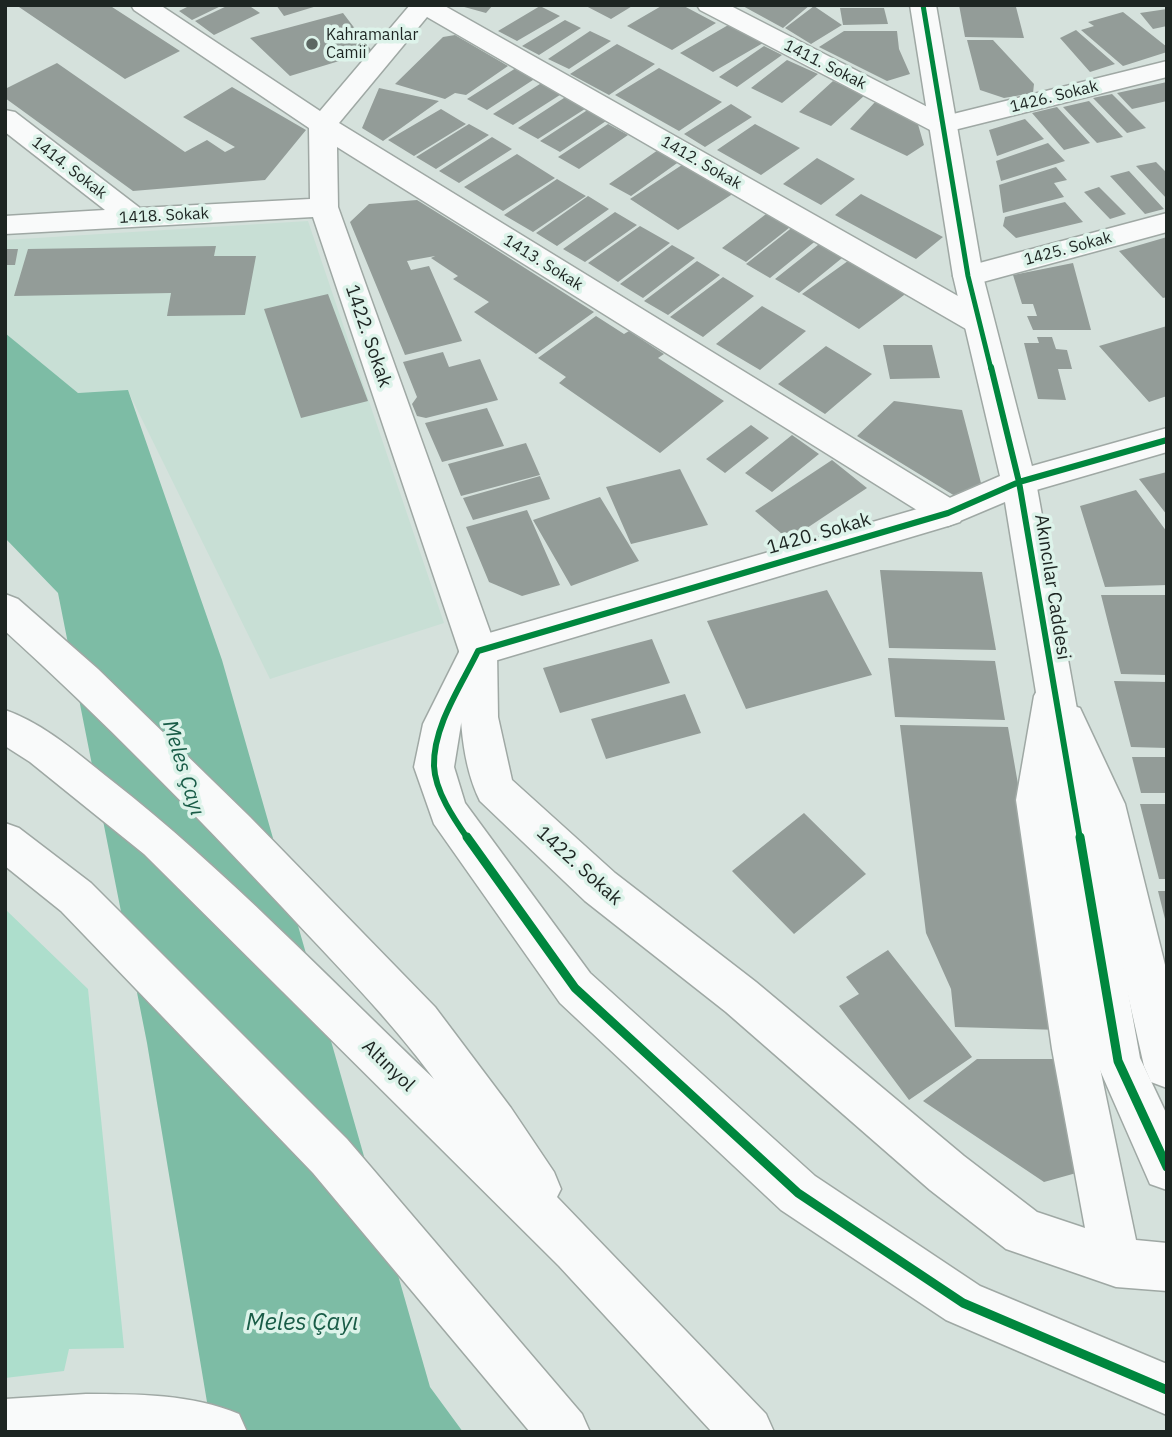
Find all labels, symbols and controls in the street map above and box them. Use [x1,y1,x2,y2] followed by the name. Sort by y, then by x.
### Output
[326,25,418,63] place label: Kahramanlar Camii
[304,36,320,52] marker: Kahramanlar Camii
[780,36,870,94] street label: 1411. Sokak
[1008,77,1100,117] street label: 1426. Sokak
[657,132,745,194] street label: 1412. Sokak
[28,133,110,203] street label: 1414. Sokak
[119,204,209,228] street label: 1418. Sokak
[1022,228,1114,270] street label: 1425. Sokak
[500,231,586,295] street label: 1413. Sokak
[340,282,396,390] street label: 1422. Sokak
[764,508,874,560] street label: 1420. Sokak
[1029,513,1075,661] street label: Akıncılar Caddesi
[157,717,209,819] water label: Meles Çayı
[532,822,626,910] street label: 1422. Sokak
[357,1035,419,1097] street label: Altınyol
[246,1309,358,1337] water label: Meles Çayı

